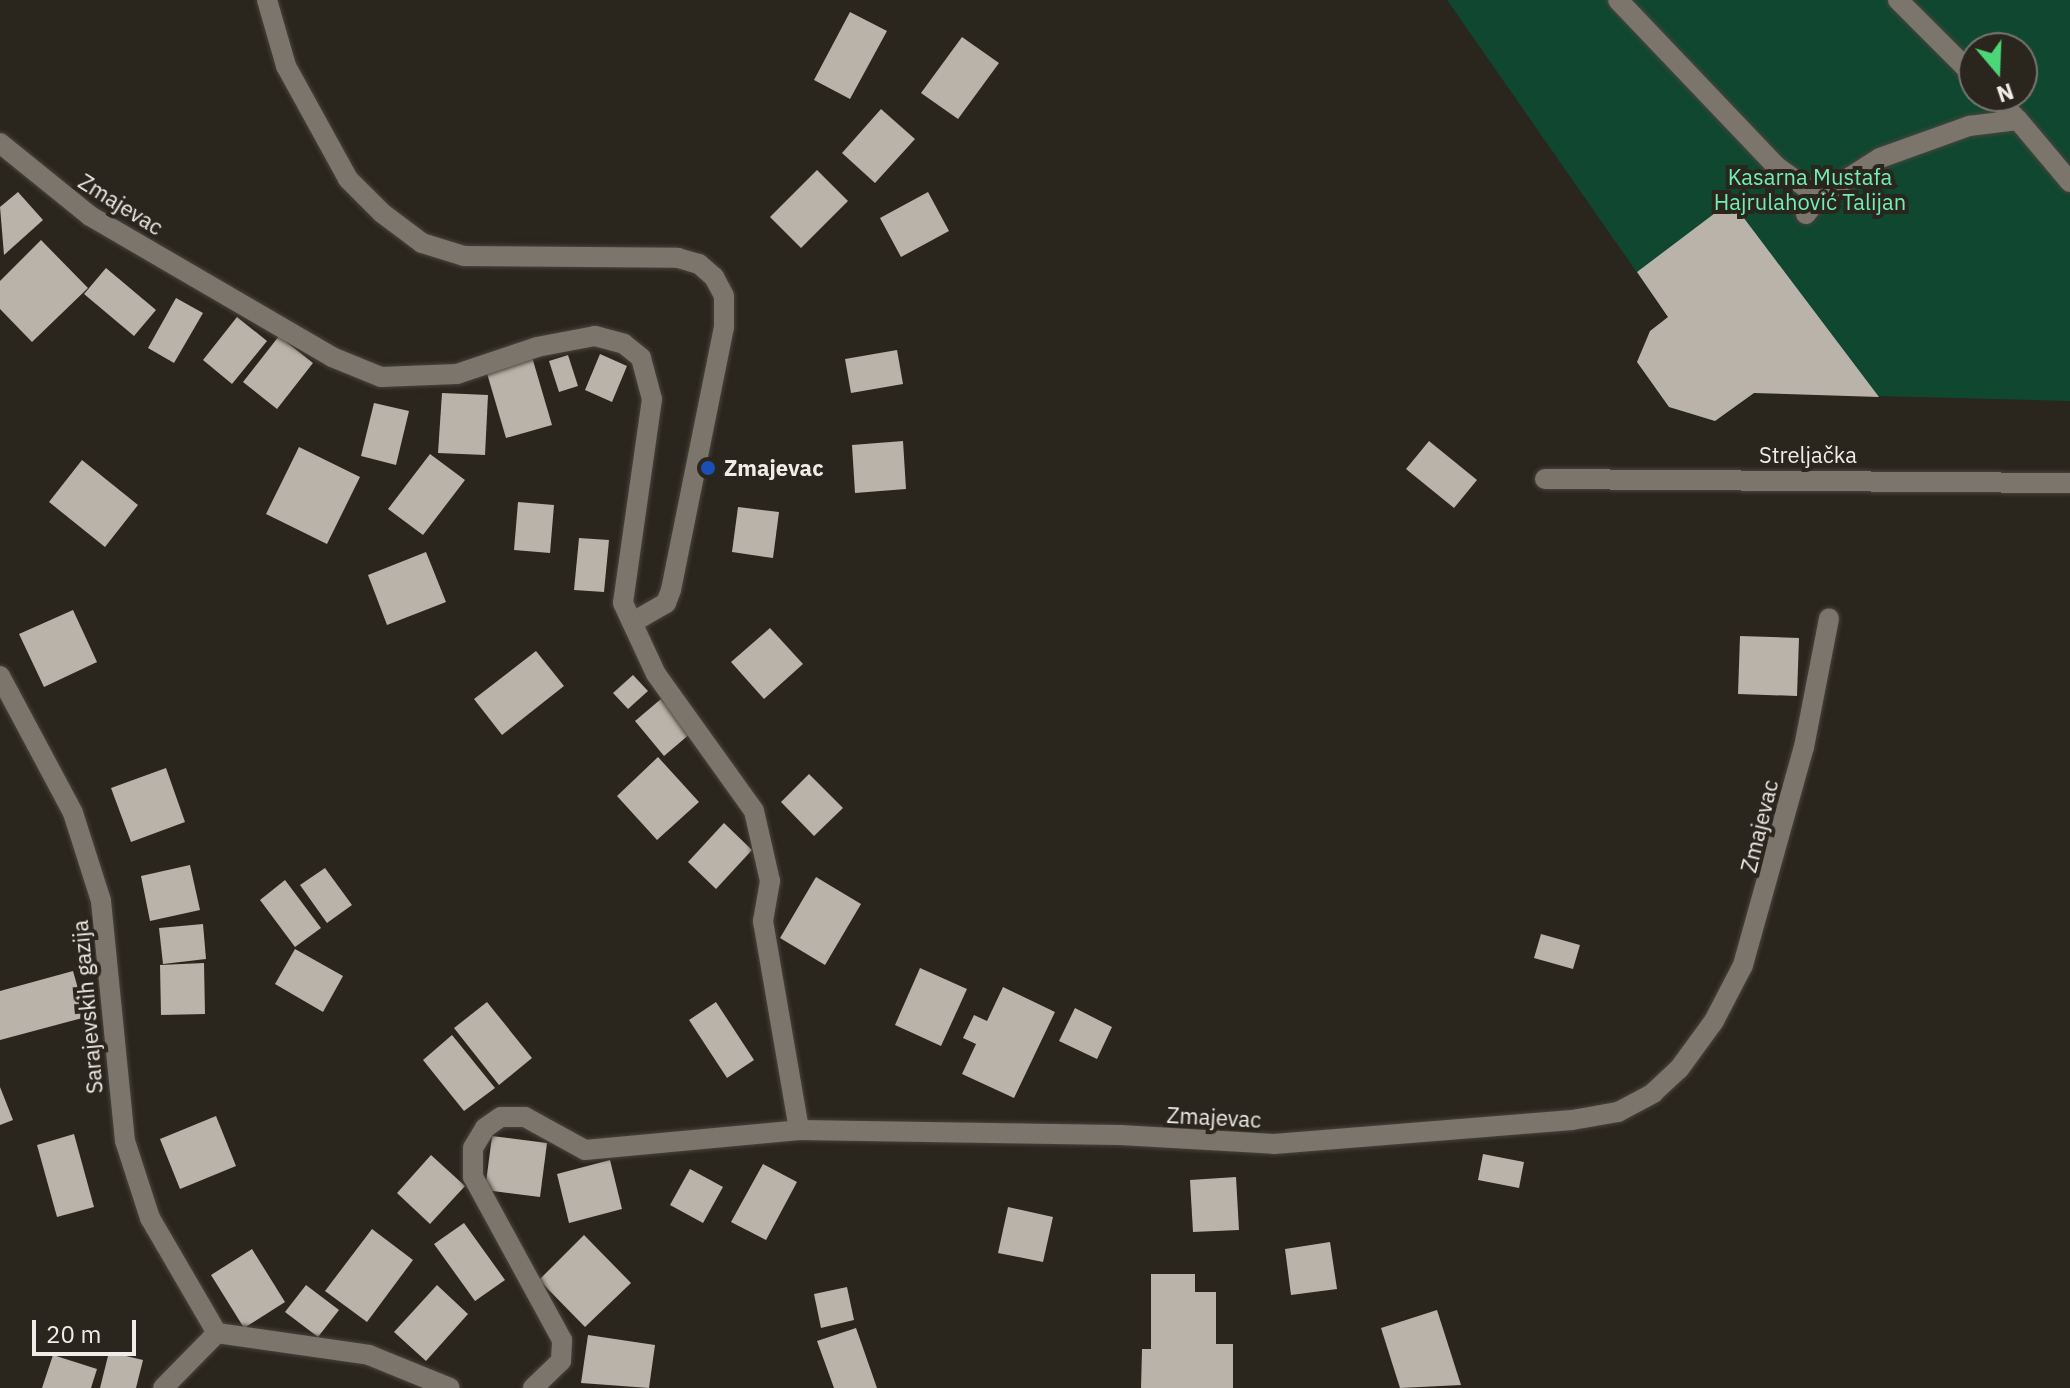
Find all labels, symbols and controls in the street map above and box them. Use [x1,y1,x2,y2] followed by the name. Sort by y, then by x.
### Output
[1958,32,2038,112] north arrow
[1993,77,2018,110] text: N
[1714,163,1906,214] park label: Kasarna Mustafa Hajrulahović Talijan
[74,168,168,240] street label: Zmajevac
[1759,442,1857,468] street label: Streljačka
[724,455,824,481] place label: Zmajevac
[699,459,717,477] marker: Zmajevac
[1735,777,1783,875] street label: Zmajevac
[66,919,108,1095] street label: Sarajevskih gazija
[1166,1101,1262,1133] street label: Zmajevac
[36,1304,140,1354] scale bar
[46,1318,101,1350] text: 20 m

